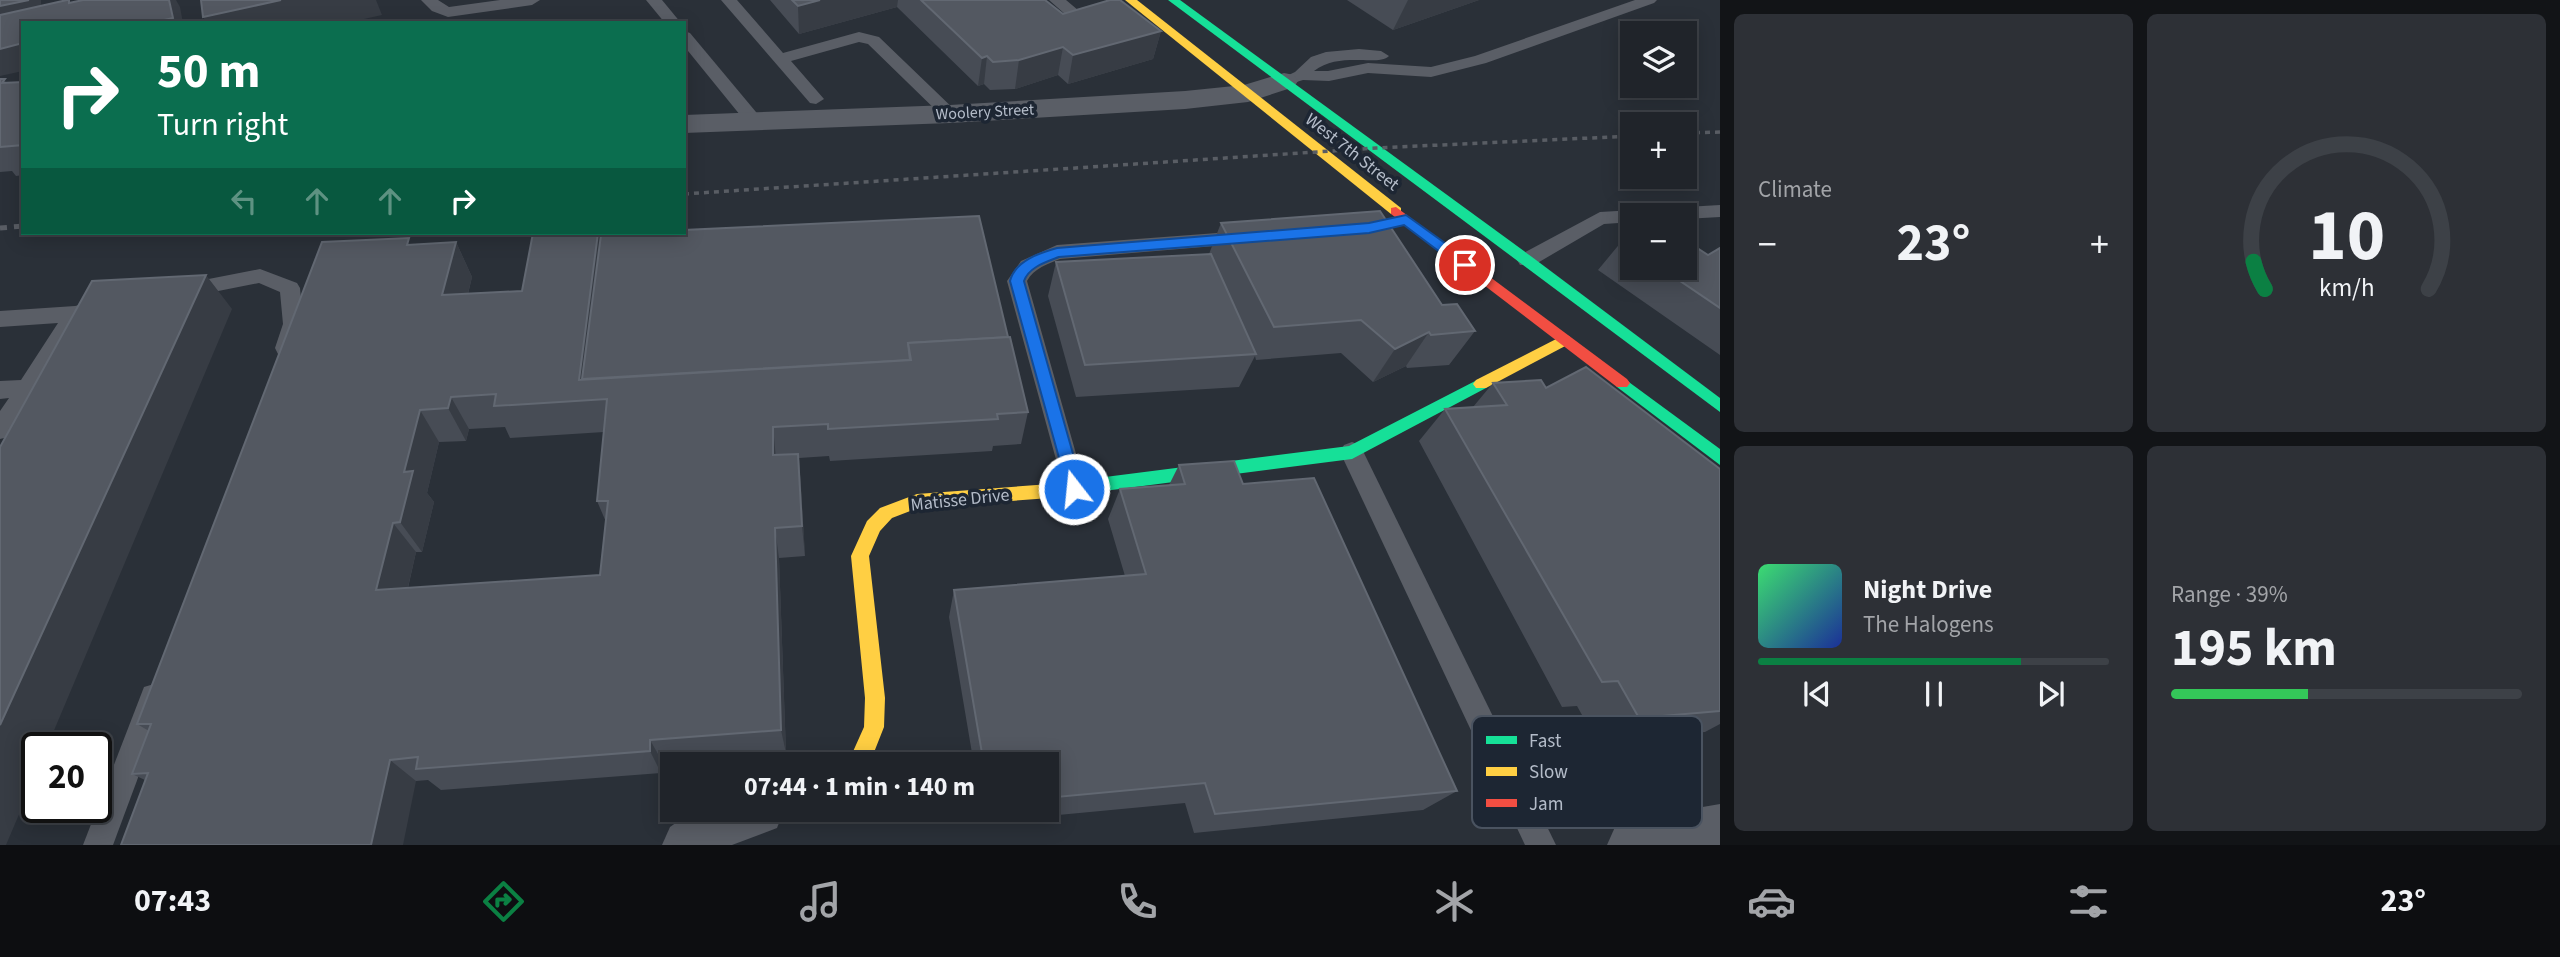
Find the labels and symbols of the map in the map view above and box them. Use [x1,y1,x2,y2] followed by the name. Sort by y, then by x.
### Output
[935,98,1035,126] street label: Woolery Street
[1300,107,1404,197] street label: West 7th Street
[1435,235,1495,295] pin
[1037,452,1111,526] position arrow
[909,482,1011,518] street label: Matisse Drive
[1472,716,1702,828] legend
[1529,728,1562,755] text: Fast
[21,732,112,823] speed limit sign: 20
[1529,759,1568,786] text: Slow
[1529,791,1563,818] text: Jam

